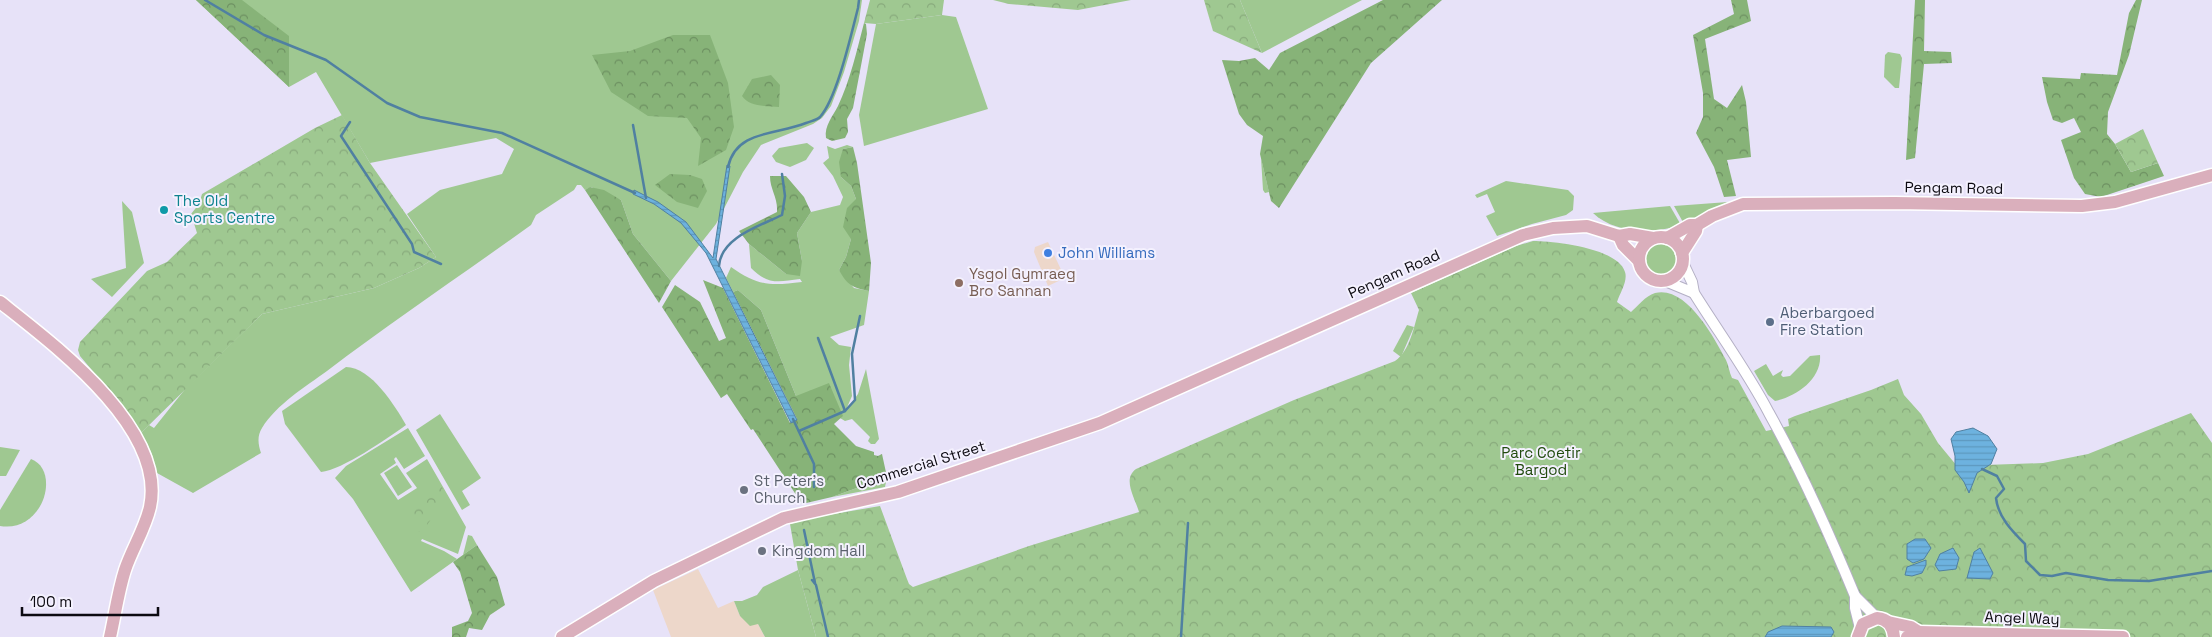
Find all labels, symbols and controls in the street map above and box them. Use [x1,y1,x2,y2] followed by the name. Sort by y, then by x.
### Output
[1905,177,2004,198] street label: Pengam Road
[174,191,275,227] place label: The Old Sports Centre
[158,204,170,216] marker: The Old Sports Centre
[1058,243,1155,262] place label: John Williams
[1345,245,1443,302] street label: Pengam Road
[1042,247,1054,259] marker: John Williams
[969,264,1076,300] place label: Ysgol Gymraeg Bro Sannan
[953,277,965,289] marker: Ysgol Gymraeg Bro Sannan
[1780,303,1875,339] place label: Aberbargoed Fire Station
[1764,316,1776,328] marker: Aberbargoed Fire Station
[854,436,988,493] street label: Commercial Street
[1501,443,1581,479] park label: Parc Coetir Bargod
[754,471,824,507] place label: St Peter's Church
[738,484,750,496] marker: St Peter's Church
[772,541,865,560] place label: Kingdom Hall
[756,545,768,557] marker: Kingdom Hall
[22,584,159,616] scale bar
[30,592,72,611] text: 100 m
[1984,607,2060,628] street label: Angel Way

